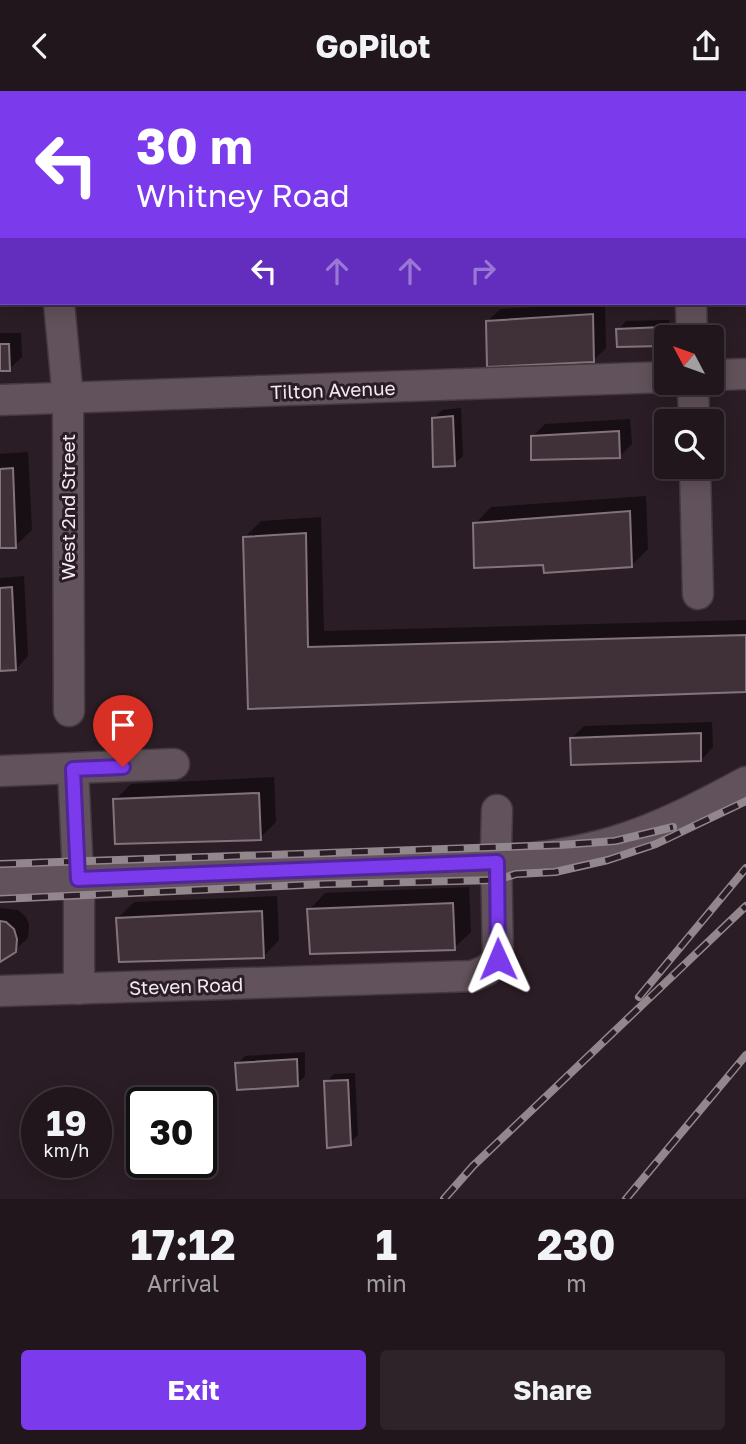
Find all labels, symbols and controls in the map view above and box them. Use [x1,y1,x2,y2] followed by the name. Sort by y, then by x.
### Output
[21,27,59,65] icon: back
[315,27,431,65] text: GoPilot
[687,27,725,65] icon: share
[136,116,253,175] text: 30 m
[21,119,112,210] icon: left
[136,176,350,214] text: Whitney Road
[245,252,283,290] icon: left
[318,252,356,290] icon: ahead
[391,252,429,290] icon: ahead
[464,252,502,290] icon: right
[654,325,724,395] north arrow
[654,325,724,479] map controls
[270,376,396,403] street label: Tilton Avenue
[654,409,724,479] button: search
[56,434,79,580] street label: West 2nd Street
[93,695,153,767] pin
[104,706,142,744] icon: arrive
[461,922,535,996] position arrow
[128,972,243,999] street label: Steven Road
[126,1087,217,1178] speed limit sign: 30
[46,1102,87,1144] text: 19
[44,1139,89,1161] text: km/h
[130,1219,236,1269] text: 17:12
[376,1219,397,1269] text: 1
[537,1219,616,1269] text: 230
[147,1269,219,1297] text: Arrival
[366,1269,407,1297] text: min
[566,1269,587,1297] text: m
[21,1350,366,1430] button: Exit
[380,1350,725,1430] button: Share

